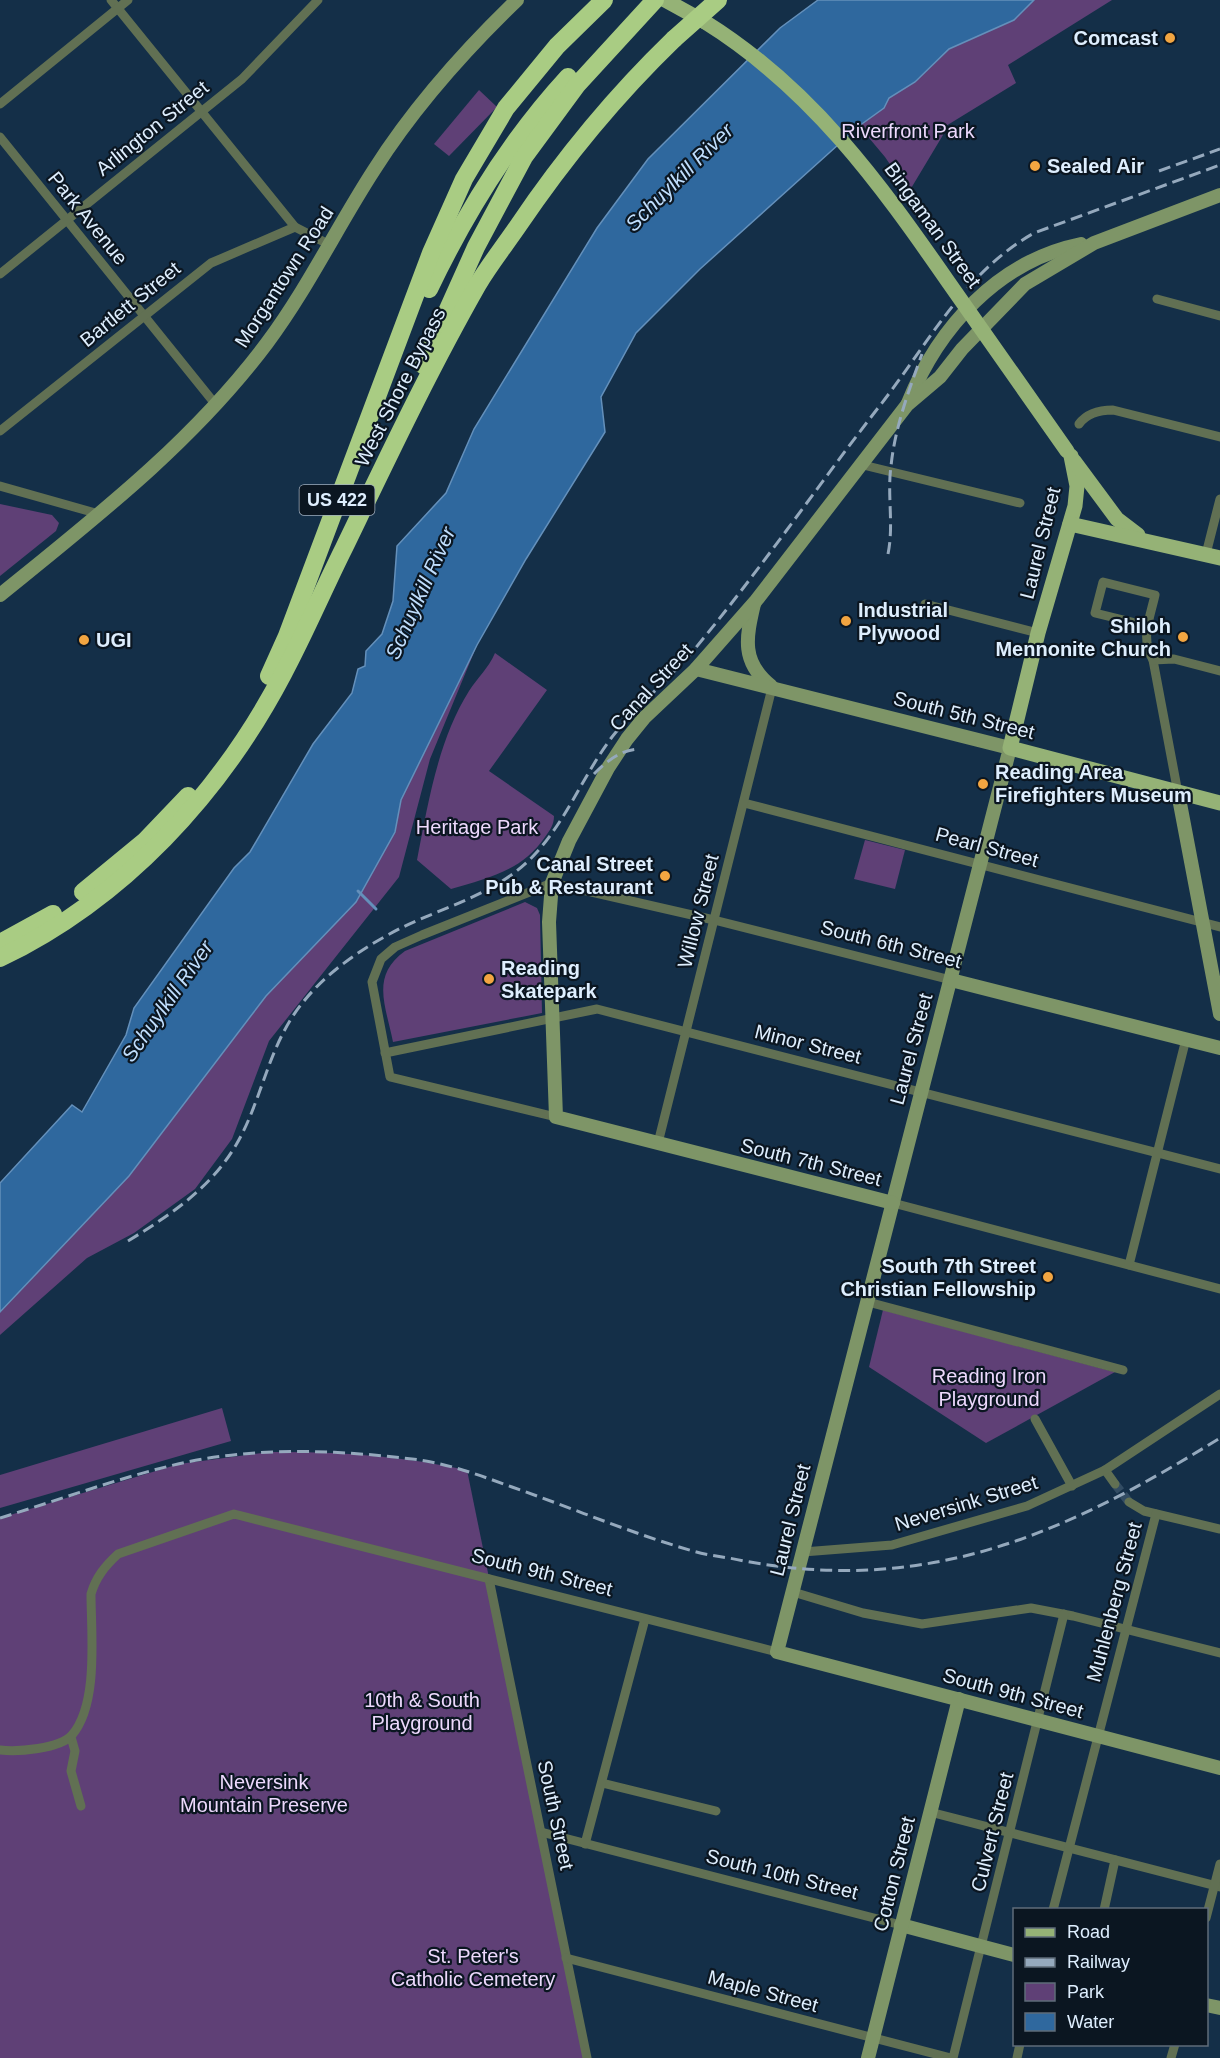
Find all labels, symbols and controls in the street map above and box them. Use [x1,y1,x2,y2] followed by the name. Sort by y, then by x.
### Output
[1074,27,1158,49] place label: Comcast
[1163,31,1177,45] marker: Comcast
[92,76,213,180] street label: Arlington Street
[621,118,738,235] water label: Schuylkill River
[841,120,976,142] park label: Riverfront Park
[1047,155,1144,177] place label: Sealed Air
[880,158,986,292] street label: Bingaman Street
[1028,159,1042,173] marker: Sealed Air
[44,167,132,269] street label: Park Avenue
[230,202,338,352] street label: Morgantown Road
[76,257,185,351] street label: Bartlett Street
[350,304,450,470] street label: West Shore Bypass
[1015,484,1065,601] street label: Laurel Street
[300,485,374,515] road number: US 422
[381,522,460,663] water label: Schuylkill River
[858,599,948,644] place label: Industrial Plywood
[839,614,853,628] marker: Industrial Plywood
[995,615,1171,660] place label: Shiloh Mennonite Church
[96,629,132,651] place label: UGI
[1176,630,1190,644] marker: Shiloh Mennonite Church
[77,633,91,647] marker: UGI
[605,639,697,735] street label: Canal Street
[891,687,1037,743] street label: South 5th Street
[995,761,1192,806] place label: Reading Area Firefighters Museum
[976,777,990,791] marker: Reading Area Firefighters Museum
[416,816,539,838] park label: Heritage Park
[933,823,1041,871] street label: Pearl Street
[673,851,723,970] street label: Willow Street
[485,853,653,898] place label: Canal Street Pub & Restaurant
[658,869,672,883] marker: Canal Street Pub & Restaurant
[818,916,964,972] street label: South 6th Street
[117,935,218,1066] water label: Schuylkill River
[501,957,597,1002] place label: Reading Skatepark
[482,972,496,986] marker: Reading Skatepark
[886,990,937,1107] street label: Laurel Street
[752,1020,864,1068] street label: Minor Street
[738,1134,884,1190] street label: South 7th Street
[840,1255,1036,1300] place label: South 7th Street Christian Fellowship
[1041,1270,1055,1284] marker: South 7th Street Christian Fellowship
[932,1365,1046,1410] park label: Reading Iron Playground
[765,1461,815,1578] street label: Laurel Street
[892,1471,1040,1535] street label: Neversink Street
[1082,1519,1146,1684] street label: Muhlenberg Street
[469,1544,615,1600] street label: South 9th Street
[940,1664,1086,1722] street label: South 9th Street
[364,1689,480,1734] park label: 10th & South Playground
[534,1758,578,1872] street label: South Street
[967,1770,1018,1894] street label: Culvert Street
[180,1771,348,1816] park label: Neversink Mountain Preserve
[869,1814,919,1934] street label: Cotton Street
[704,1844,861,1904] street label: South 10th Street
[1013,1908,1208,2046] legend
[1067,1922,1110,1942] text: Road
[391,1945,555,1990] park label: St. Peter's Catholic Cemetery
[1067,1952,1130,1972] text: Railway
[705,1966,821,2016] street label: Maple Street
[1067,1982,1105,2002] text: Park
[1067,2012,1114,2032] text: Water

